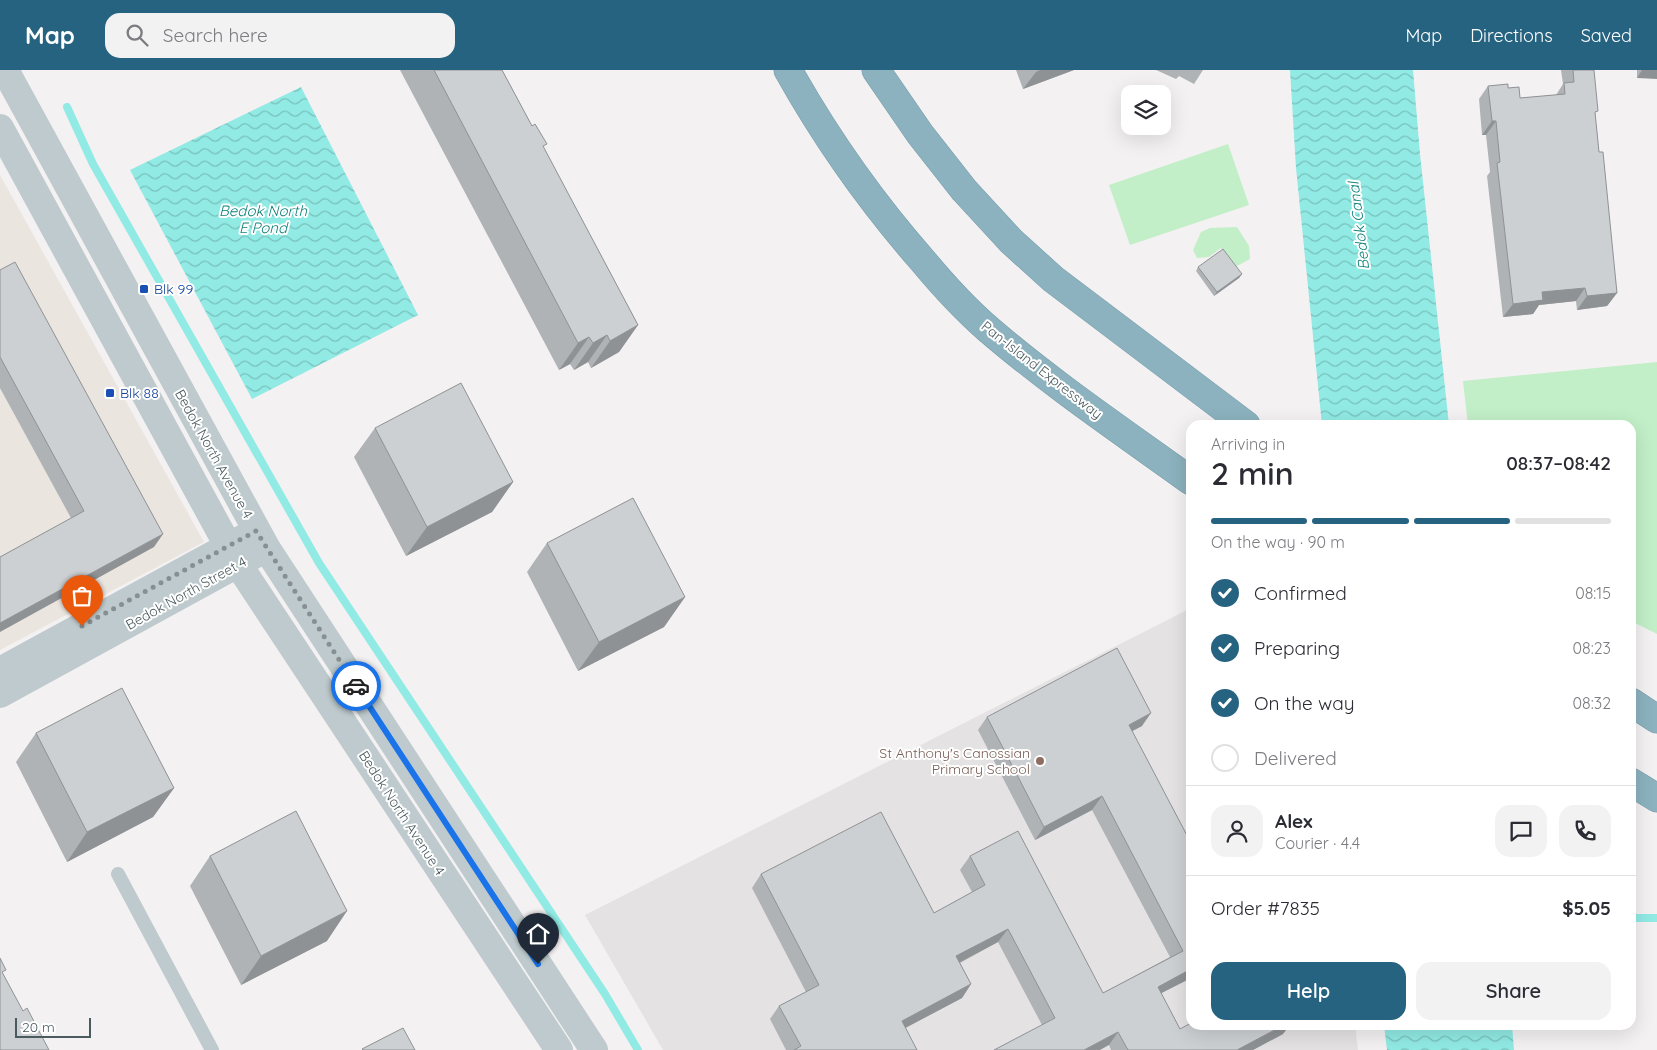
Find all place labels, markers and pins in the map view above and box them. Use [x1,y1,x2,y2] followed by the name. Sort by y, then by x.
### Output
[154,280,193,298] place label: Blk 99
[138,283,150,295] marker: Blk 99
[120,384,159,402] place label: Blk 88
[104,387,116,399] marker: Blk 88
[61,575,103,626] pin
[879,744,1030,778] place label: St Anthony's Canossian Primary School
[1034,755,1046,767] marker: St Anthony's Canossian Primary School
[517,913,559,964] pin

